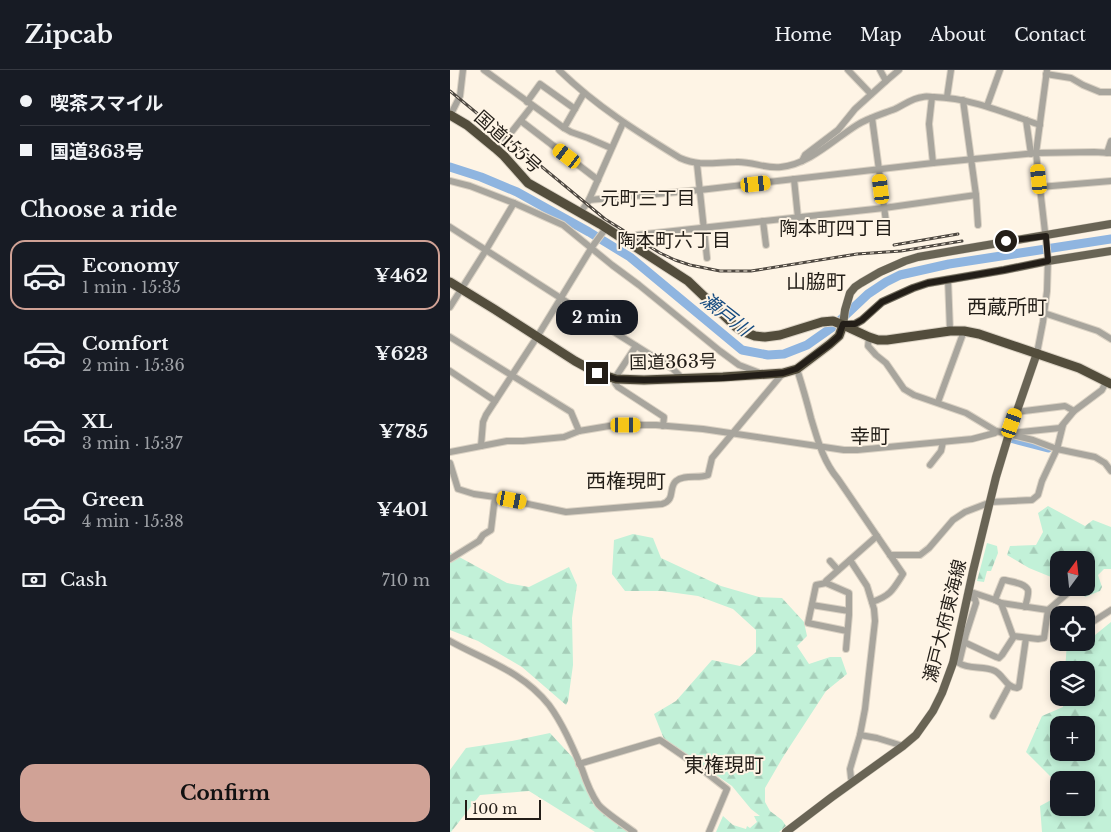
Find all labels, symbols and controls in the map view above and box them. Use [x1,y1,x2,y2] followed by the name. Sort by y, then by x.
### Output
[25,20,113,49] text: Zipcab
[774,24,832,46] text: Home
[860,24,902,46] text: Map
[930,24,986,46] text: About
[1014,24,1086,46] text: Contact
[50,92,163,115] text: 喫茶スマイル
[470,106,546,178] street label: 国道155号
[50,140,144,163] text: 国道363号
[550,141,583,171] car
[1029,163,1048,195] car
[871,173,890,205] car
[740,175,771,193] car
[600,187,696,210] district label: 元町三丁目
[20,196,177,223] text: Choose a ride
[779,217,893,240] district label: 陶本町四丁目
[617,229,731,252] district label: 陶本町六丁目
[995,230,1017,252] route start
[22,253,67,298] icon: car
[82,254,179,277] text: Economy
[374,264,428,287] text: ¥462
[786,270,846,294] district label: 山脇町
[82,277,181,297] text: 1 min · 15:35
[696,288,757,342] water label: 瀬戸川
[967,295,1047,319] district label: 西蔵所町
[556,300,638,336] callout: 2 min
[572,307,622,327] text: 2 min
[22,331,67,376] icon: car
[82,332,169,355] text: Comfort
[375,342,428,365] text: ¥623
[629,350,717,374] street label: 国道363号
[82,355,185,375] text: 2 min · 15:36
[586,362,608,384] route end
[1000,406,1023,440] car
[22,409,67,454] icon: car
[82,410,112,433] text: XL
[611,418,641,433] car
[379,420,428,443] text: ¥785
[850,424,890,448] district label: 幸町
[82,433,183,453] text: 3 min · 15:37
[586,469,666,493] district label: 西権現町
[22,487,67,532] icon: car
[82,488,144,511] text: Green
[495,490,528,510] car
[377,498,428,521] text: ¥401
[82,511,184,531] text: 4 min · 15:38
[1050,551,1095,596] north arrow
[1050,551,1095,816] map controls
[919,557,971,685] street label: 瀬戸大府東海線
[20,566,48,594] icon: cash
[60,568,107,591] text: Cash
[382,570,430,590] text: 710 m
[1050,606,1095,651] button: locate
[1050,661,1095,706] button: layers
[1050,716,1095,761] button: +
[684,753,764,777] district label: 東権現町
[20,764,430,822] button: Confirm
[1050,771,1095,816] button: −
[465,797,541,820] scale bar
[472,800,517,818] text: 100 m

